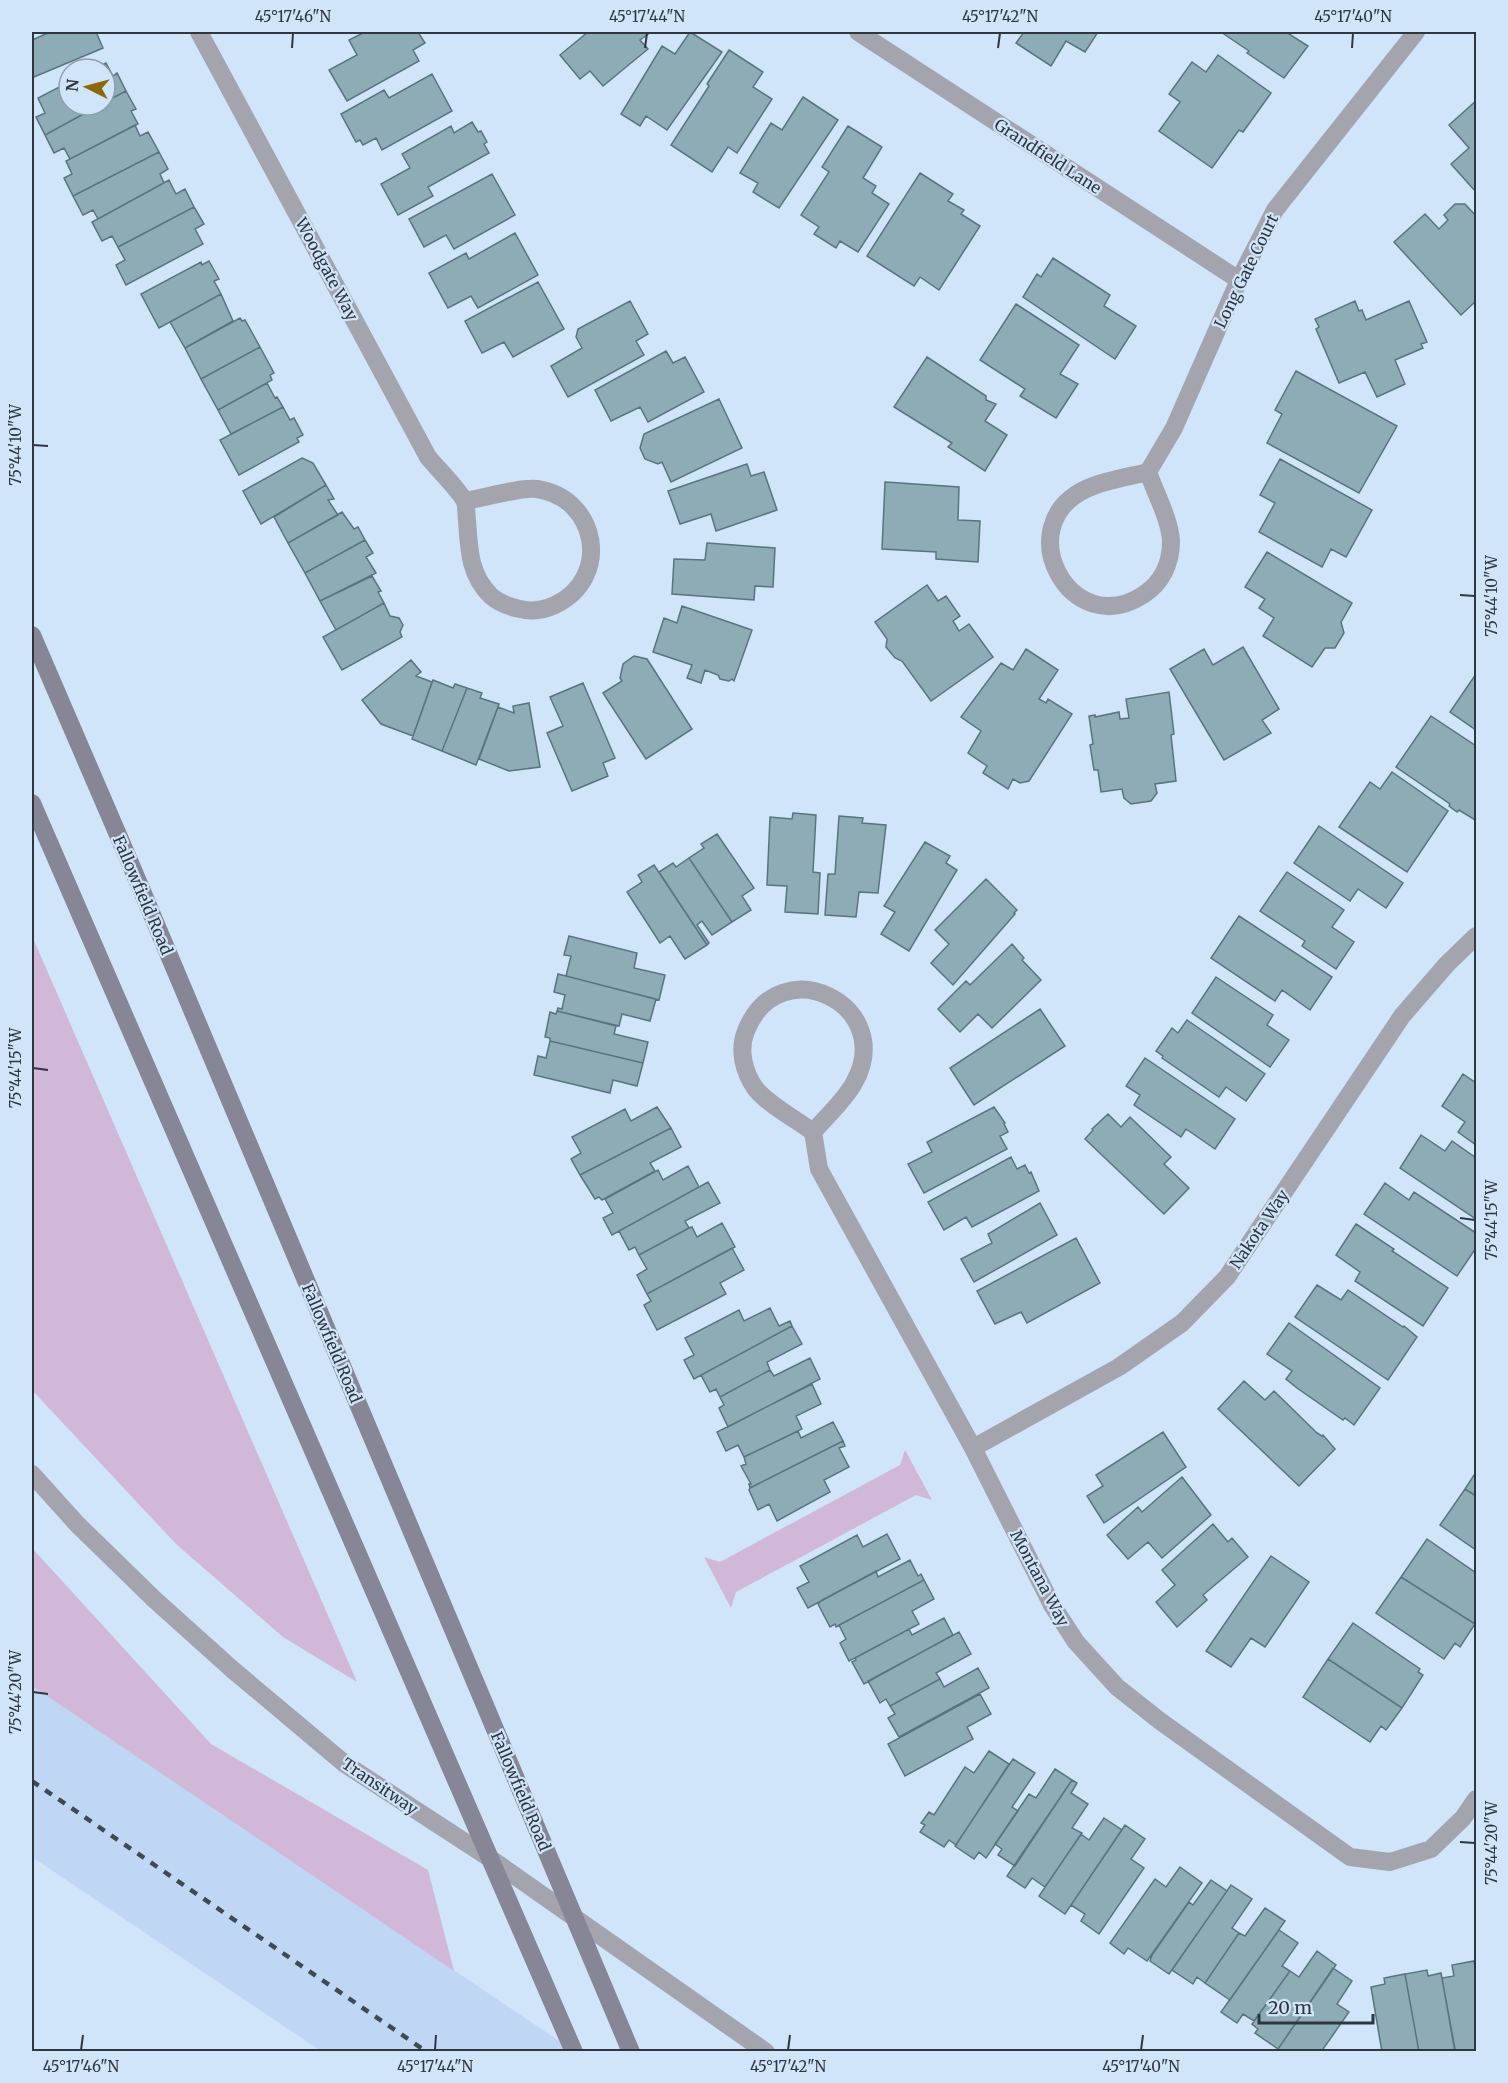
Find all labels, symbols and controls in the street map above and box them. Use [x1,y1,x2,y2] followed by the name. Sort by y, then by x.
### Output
[255,7,332,26] text: 45°17'46"N
[609,7,685,26] text: 45°17'44"N
[962,7,1038,26] text: 45°17'42"N
[1314,7,1392,26] text: 45°17'40"N
[57,57,117,117] north arrow
[61,78,83,93] text: N
[991,114,1105,198] street label: Grandfield Lane
[1210,210,1283,331] street label: Long Gate Court
[291,213,363,324] street label: Woodgate Way
[6,403,25,486] text: 75°44'10"W
[1482,554,1501,637] text: 75°44'10"W
[109,832,177,958] street label: Fallowfield Road
[6,1027,25,1108] text: 75°44'15"W
[1482,1179,1501,1260] text: 75°44'15"W
[1225,1185,1293,1273] street label: Nakota Way
[298,1280,366,1406] street label: Fallowfield Road
[1006,1526,1074,1630] street label: Montana Way
[6,1649,25,1734] text: 75°44'20"W
[487,1728,555,1854] street label: Fallowfield Road
[338,1753,422,1819] street label: Transitway
[1482,1800,1501,1885] text: 75°44'20"W
[1259,1987,1373,2025] scale bar
[1268,1996,1312,2019] text: 20 m
[43,2057,120,2076] text: 45°17'46"N
[397,2057,473,2076] text: 45°17'44"N
[750,2057,826,2076] text: 45°17'42"N
[1102,2057,1180,2076] text: 45°17'40"N

